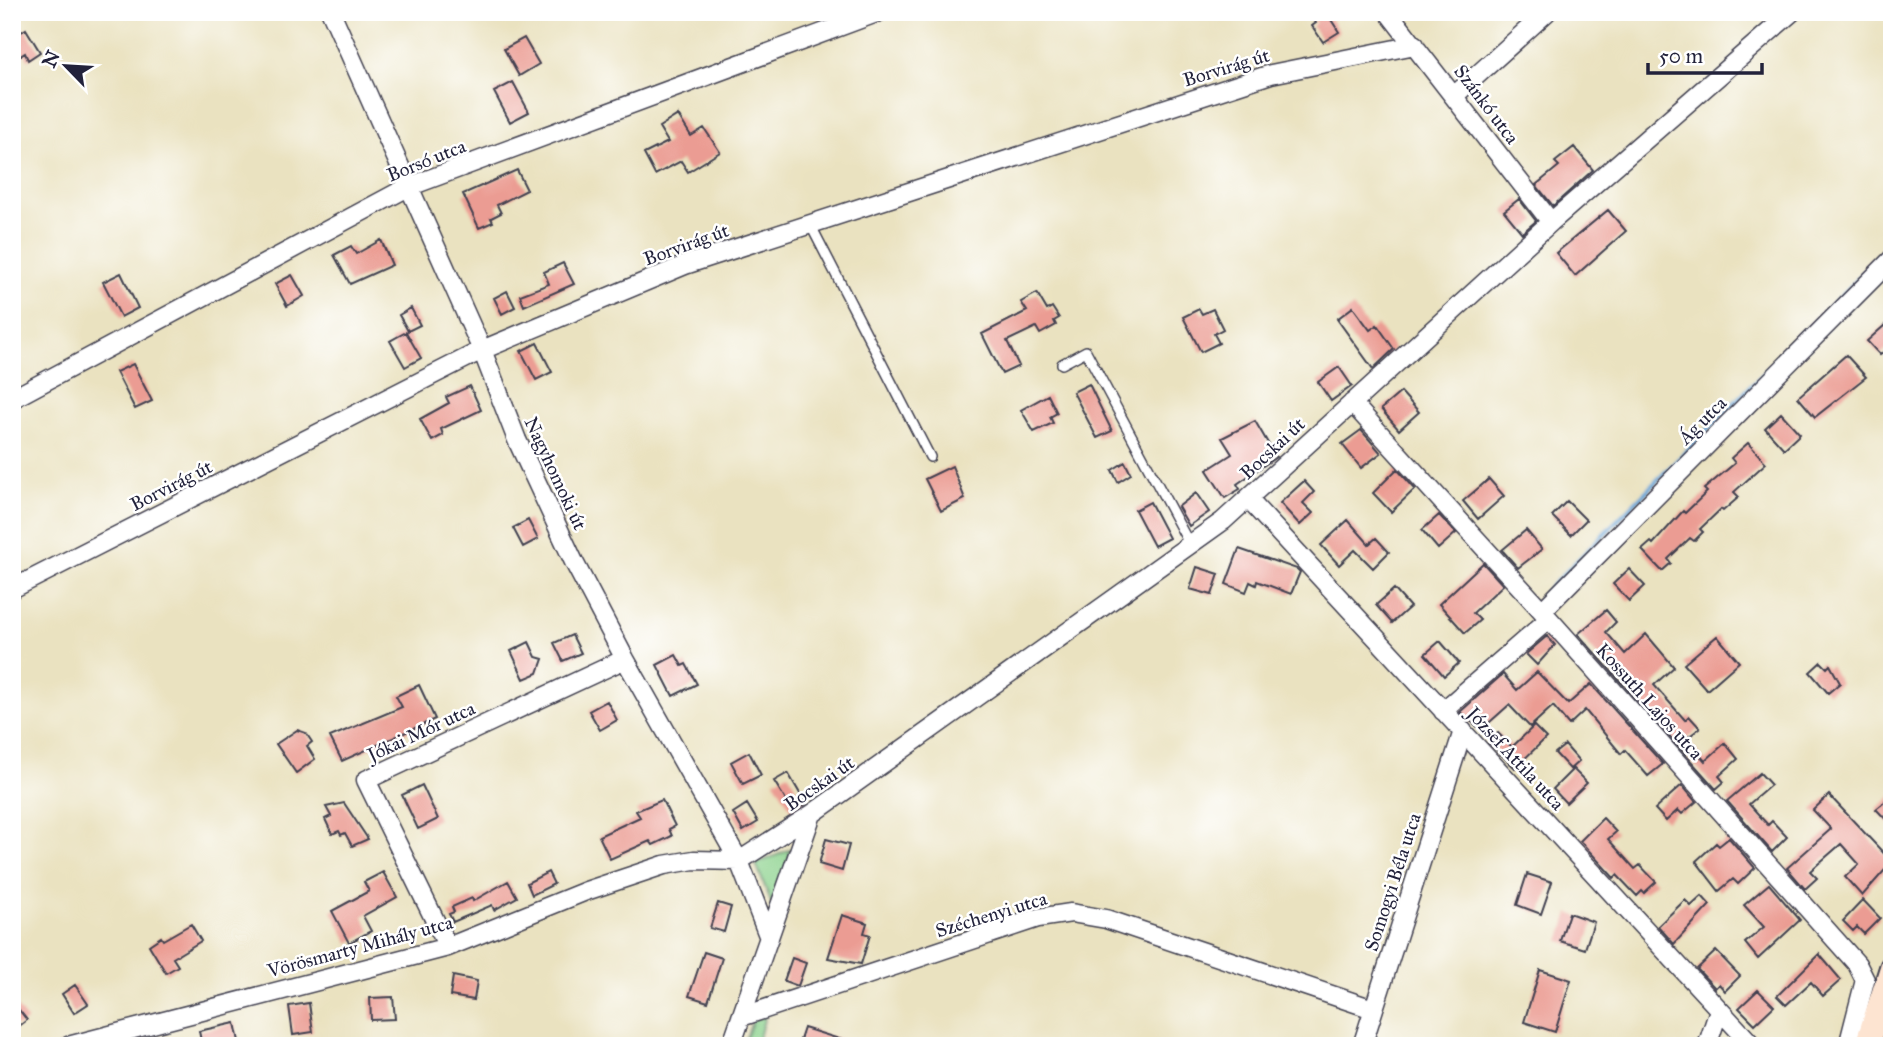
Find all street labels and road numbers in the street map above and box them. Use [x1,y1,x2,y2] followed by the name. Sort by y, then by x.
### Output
[1180,43,1273,92] street label: Borvirág út
[1449,60,1524,149] street label: Szánkó utca
[383,134,470,187] street label: Borsó utca
[640,218,732,271] street label: Borvirág út
[1672,390,1733,451] street label: Ág utca
[1235,412,1310,484] street label: Bocskai út
[518,413,592,534] street label: Nagyhomoki út
[126,455,217,517] street label: Borvirág út
[1591,638,1709,765] street label: Kossuth Lajos utca
[362,696,480,768] street label: Jókai Mór utca
[1460,701,1570,816] street label: József Attila utca
[780,751,859,816] street label: Bocskai út
[1359,809,1427,954] street label: Somogyi Béla utca
[933,886,1050,942] street label: Széchenyi utca
[264,910,456,983] street label: Vörösmarty Mihály utca

